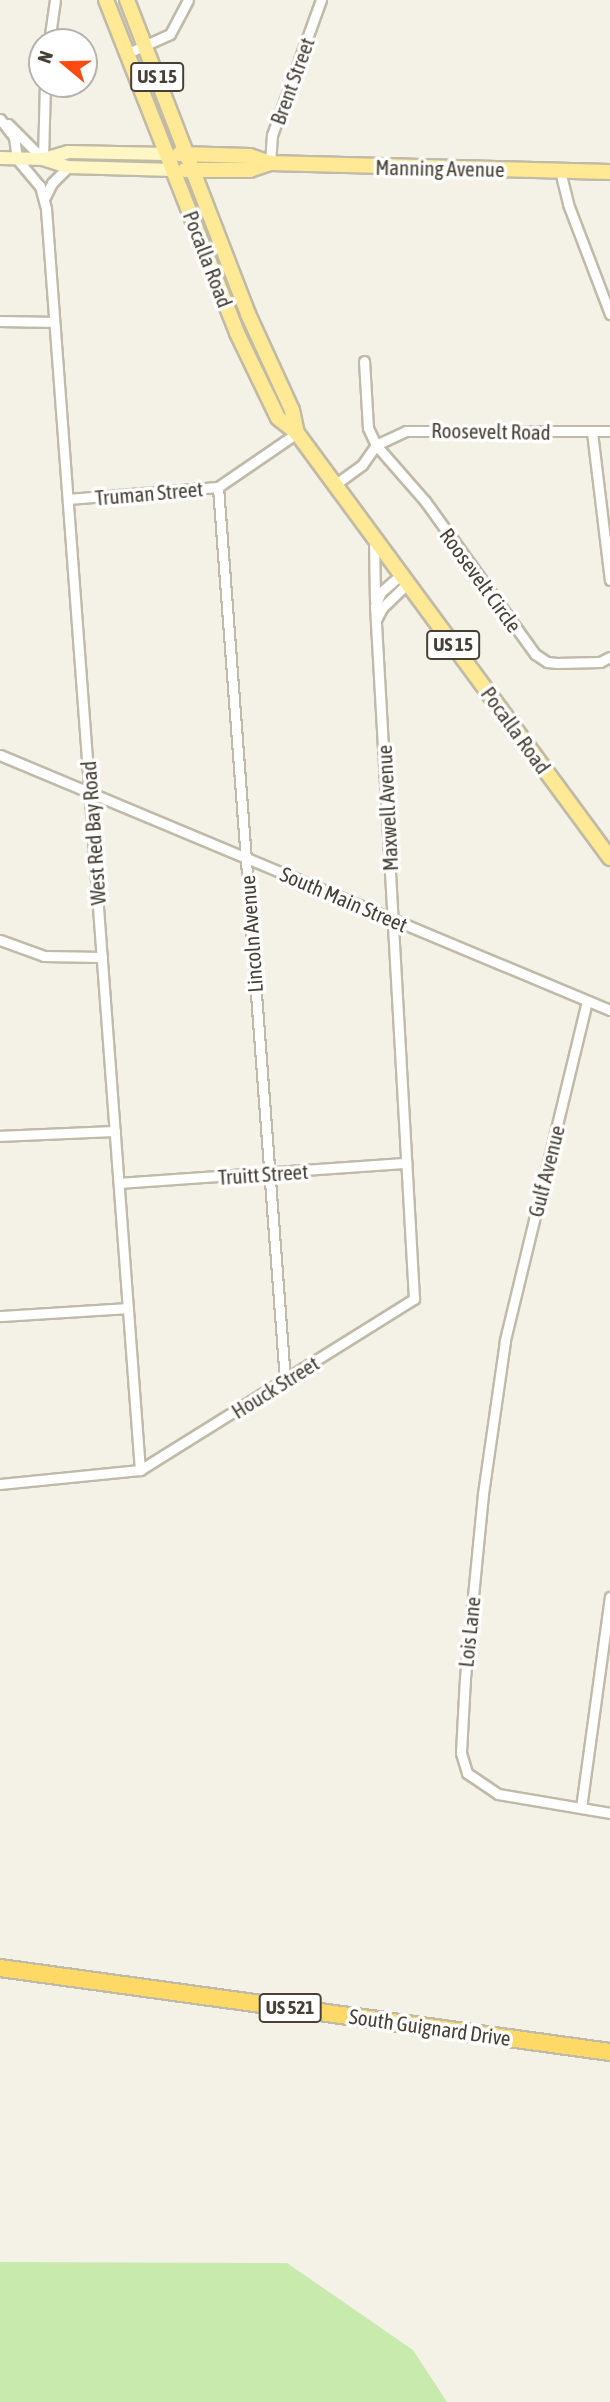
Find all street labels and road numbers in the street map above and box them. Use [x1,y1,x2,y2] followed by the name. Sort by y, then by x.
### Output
[265,34,319,128] street label: Brent Street
[129,61,185,92] road number: US 15
[375,154,505,182] street label: Manning Avenue
[178,207,238,311] street label: Pocalla Road
[431,417,551,445] street label: Roosevelt Road
[94,476,204,510] street label: Truman Street
[435,523,527,637] street label: Roosevelt Circle
[425,630,481,660] road number: US 15
[476,682,556,778] street label: Pocalla Road
[371,744,403,872] street label: Maxwell Avenue
[75,760,111,906] street label: West Red Bay Road
[277,861,411,937] street label: South Main Street
[234,874,268,994] street label: Lincoln Avenue
[522,1123,570,1219] street label: Gulf Avenue
[217,1158,309,1190] street label: Truitt Street
[227,1350,323,1424] street label: Houck Street
[453,1596,485,1668] street label: Lois Lane
[258,1992,322,2024] road number: US 521
[348,2003,512,2051] street label: South Guignard Drive

